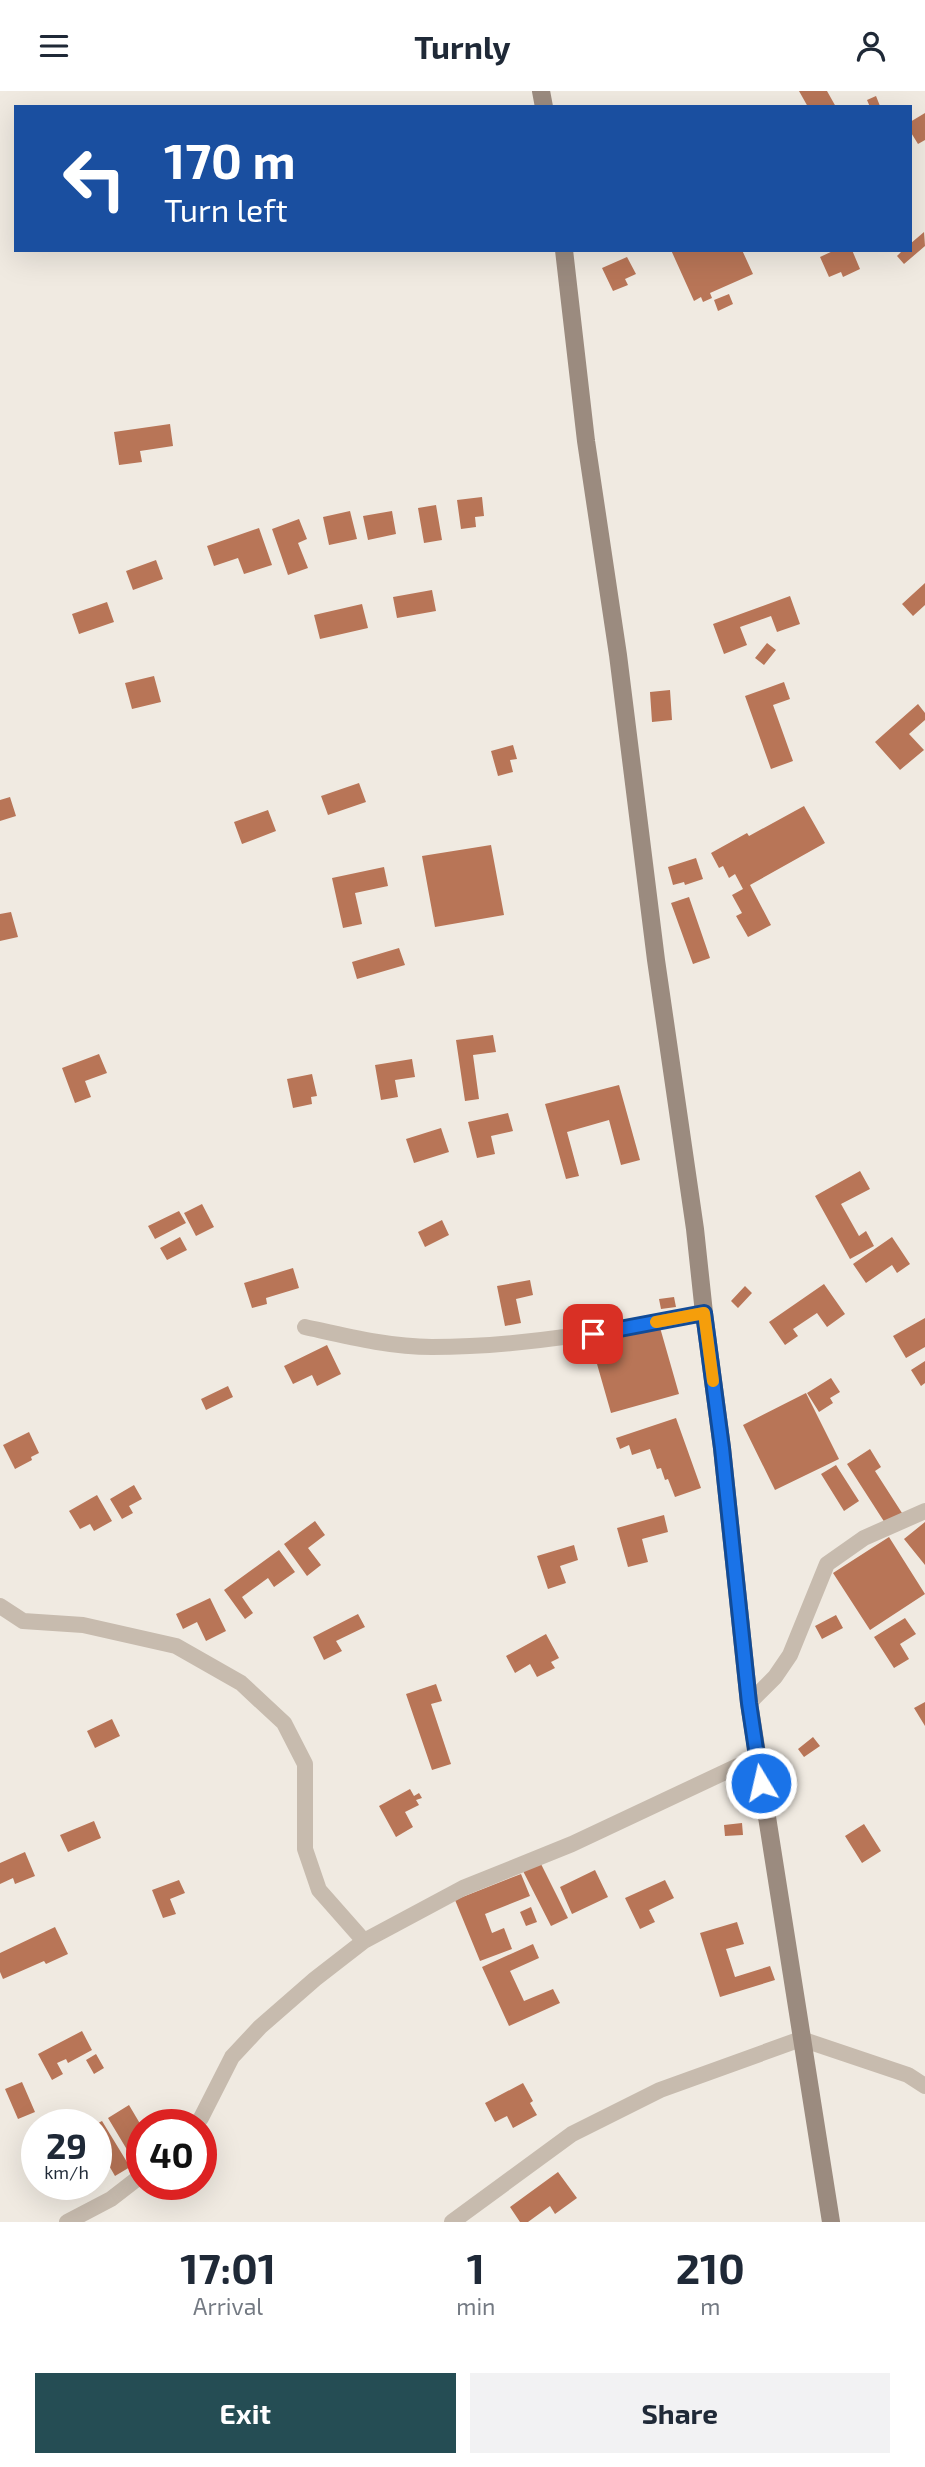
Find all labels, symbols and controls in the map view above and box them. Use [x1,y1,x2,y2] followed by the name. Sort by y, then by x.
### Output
[35,27,73,65] icon: menu
[414,27,511,65] text: Turnly
[852,27,890,65] icon: person
[164,130,296,189] text: 170 m
[49,133,140,224] icon: left
[164,190,288,228] text: Turn left
[563,1304,623,1364] pin
[574,1315,612,1353] icon: arrive
[724,1746,798,1820] position arrow
[126,2109,217,2200] speed limit sign: 40
[46,2124,87,2166] text: 29
[44,2161,89,2183] text: km/h
[180,2242,276,2292] text: 17:01
[467,2242,485,2292] text: 1
[676,2242,745,2292] text: 210
[193,2292,263,2320] text: Arrival
[456,2292,495,2320] text: min
[700,2292,720,2320] text: m
[35,2373,456,2453] button: Exit
[470,2373,890,2453] button: Share

